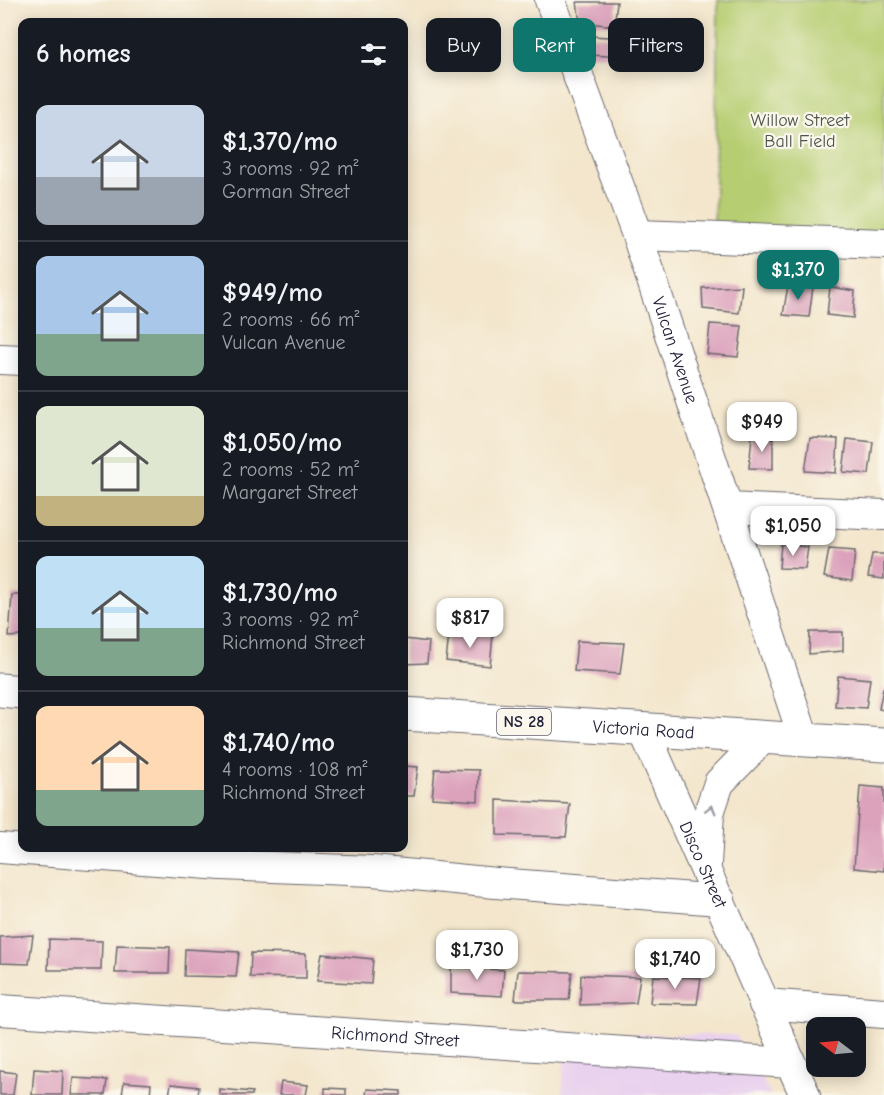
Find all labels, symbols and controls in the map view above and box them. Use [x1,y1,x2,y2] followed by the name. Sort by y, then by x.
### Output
[426,18,501,72] chip: Buy
[513,18,596,72] chip: Rent
[608,18,704,72] chip: Filters
[357,38,390,71] icon: filters
[36,39,131,69] text: 6 homes
[751,110,850,152] park label: Willow Street Ball Field
[222,127,338,157] text: $1,370/mo
[84,129,156,201] icon: home
[222,157,359,180] text: 3 rooms · 92 m²
[222,180,350,203] text: Gorman Street
[749,250,847,301] pin: $1,370
[771,258,825,281] text: $1,370
[222,278,323,308] text: $949/mo
[84,280,156,352] icon: home
[648,294,703,406] street label: Vulcan Avenue
[222,308,360,331] text: 2 rooms · 66 m²
[222,331,345,354] text: Vulcan Avenue
[726,402,798,453] pin: $949
[741,410,783,433] text: $949
[222,428,342,458] text: $1,050/mo
[84,430,156,502] icon: home
[222,458,359,481] text: 2 rooms · 52 m²
[222,481,357,504] text: Margaret Street
[744,506,842,557] pin: $1,050
[764,514,822,537] text: $1,050
[222,578,338,608] text: $1,730/mo
[84,580,156,652] icon: home
[434,598,506,649] pin: $817
[450,606,490,629] text: $817
[222,608,359,631] text: 3 rooms · 92 m²
[222,631,364,654] text: Richmond Street
[497,709,551,735] road number: NS 28
[592,716,695,743] street label: Victoria Road
[222,728,335,758] text: $1,740/mo
[84,730,156,802] icon: home
[222,758,367,781] text: 4 rooms · 108 m²
[222,781,364,804] text: Richmond Street
[704,804,717,814] one-way arrow
[675,818,732,912] street label: Disco Street
[428,930,526,981] pin: $1,730
[450,938,504,961] text: $1,730
[626,939,724,990] pin: $1,740
[649,947,701,970] text: $1,740
[806,1017,866,1077] north arrow
[806,1017,866,1077] map controls
[330,1022,461,1051] street label: Richmond Street

